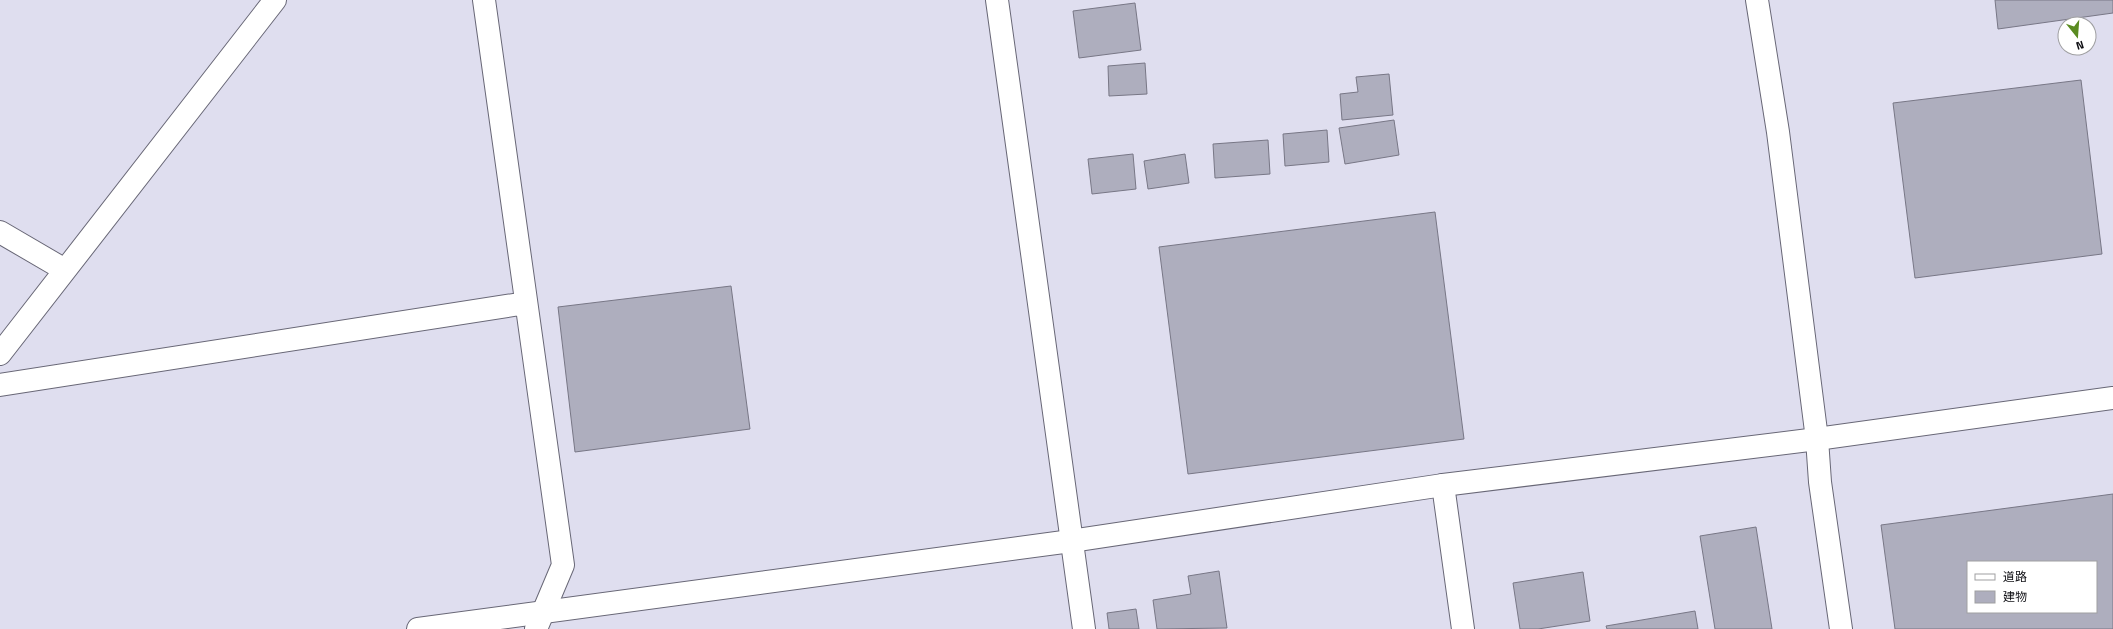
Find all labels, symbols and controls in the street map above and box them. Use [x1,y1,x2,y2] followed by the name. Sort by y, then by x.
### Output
[2057,16,2097,56] north arrow
[2074,37,2086,54] text: N
[1967,561,2097,613] legend
[2003,567,2027,586] text: 道路
[2003,587,2027,606] text: 建物

